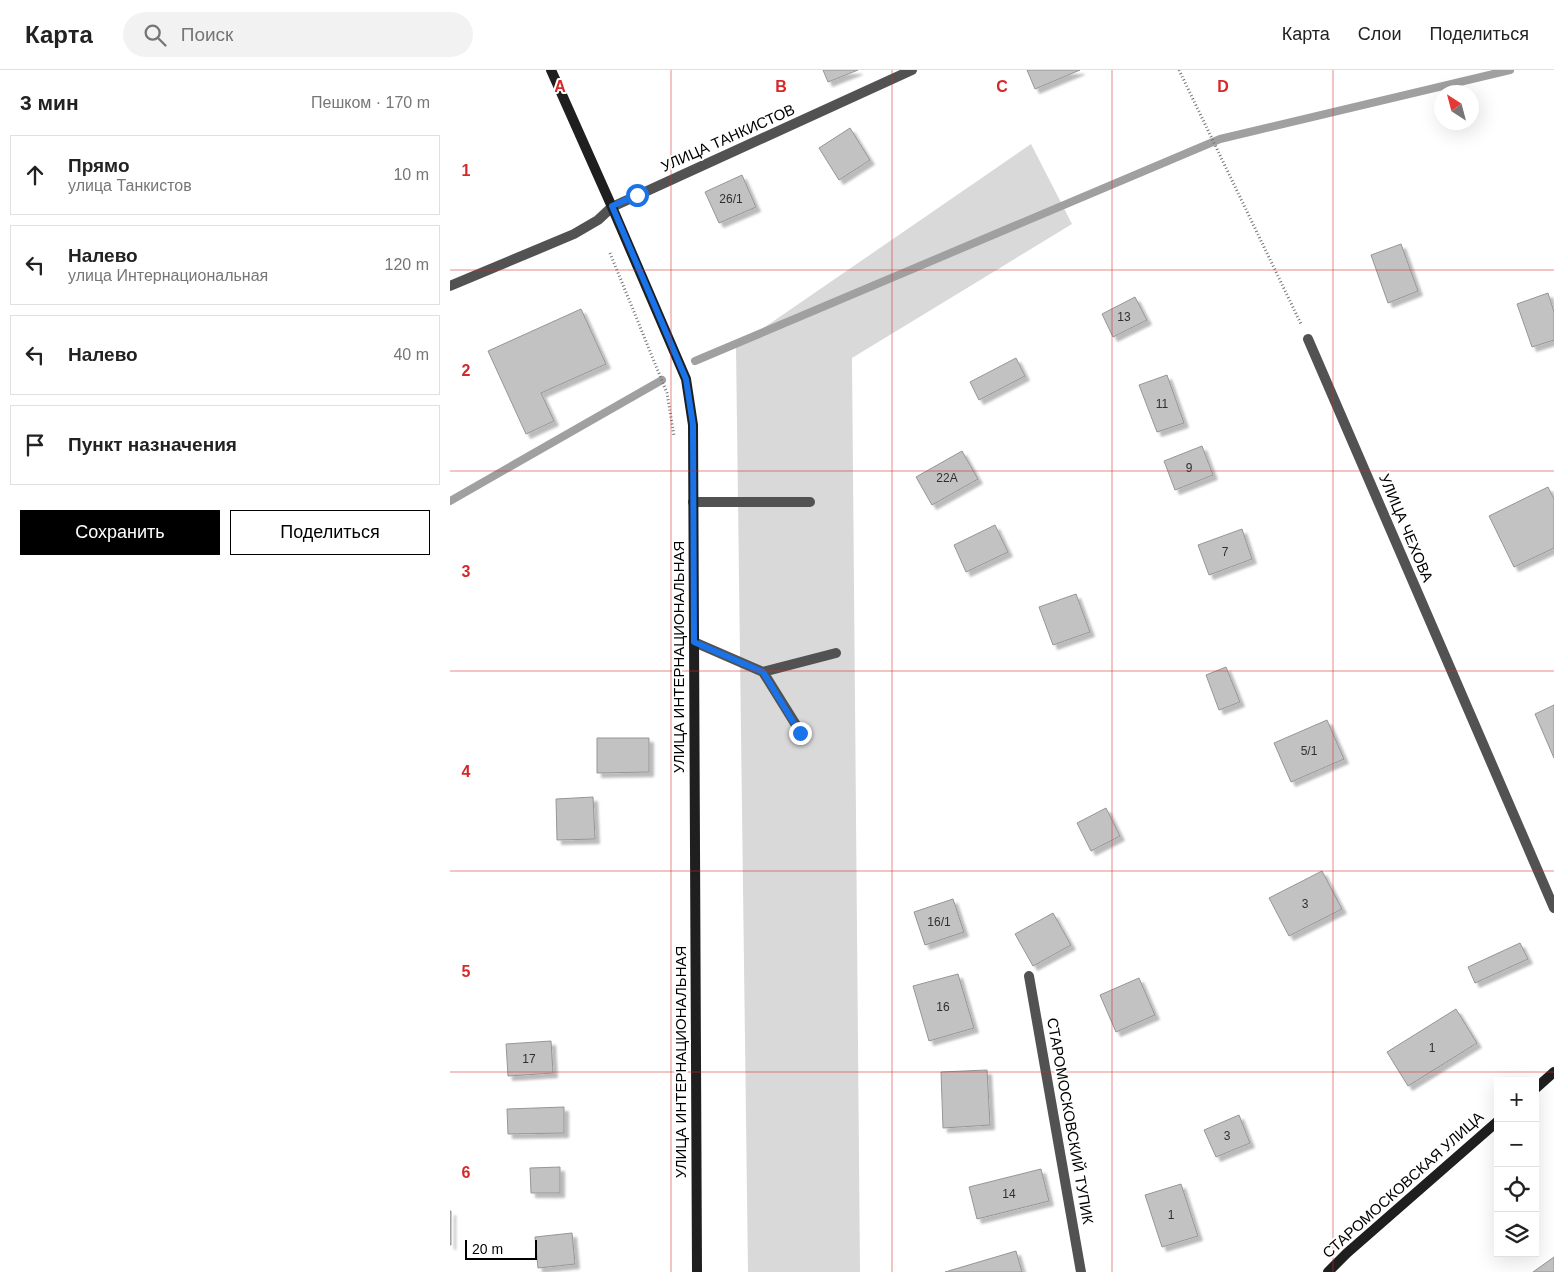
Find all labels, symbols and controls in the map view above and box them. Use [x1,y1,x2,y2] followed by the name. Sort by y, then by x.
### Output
[123,12,473,57] search box
[25,21,93,48] text: Карта
[141,21,169,49] icon: search
[181,24,233,45] text: Поиск
[1282,24,1330,44] text: Карта
[1358,24,1402,44] text: Слои
[1430,24,1529,44] text: Поделиться
[554,78,566,95] text: A
[775,78,787,95] text: B
[996,78,1008,95] text: C
[1217,78,1229,95] text: D
[1434,85,1479,130] north arrow
[20,91,79,114] text: 3 мин
[311,94,430,111] text: Пешком · 170 m
[658,100,797,175] street label: УЛИЦА ТАНКИСТОВ
[68,155,130,176] text: Прямо
[21,161,49,189] icon: ahead
[462,162,471,179] text: 1
[393,166,429,183] text: 10 m
[68,177,192,194] text: улица Танкистов
[626,184,649,207] route start
[719,192,743,206] house number: 26/1
[68,245,138,266] text: Налево
[21,251,49,279] icon: left
[385,256,429,273] text: 120 m
[68,267,268,284] text: улица Интернациональная
[1117,310,1131,324] house number: 13
[21,341,49,369] icon: left
[68,344,138,365] text: Налево
[393,346,429,363] text: 40 m
[462,362,471,379] text: 2
[1156,397,1169,411] house number: 11
[21,431,49,459] icon: arrive
[68,434,237,455] text: Пункт назначения
[1186,461,1193,475] house number: 9
[936,471,958,485] house number: 22А
[1376,471,1437,584] street label: УЛИЦА ЧЕХОВА
[20,510,220,555] button: Сохранить
[230,510,430,555] button: Поделиться
[670,541,687,773] street label: УЛИЦА ИНТЕРНАЦИОНАЛЬНАЯ
[1222,545,1229,559] house number: 7
[462,563,471,580] text: 3
[789,722,812,745] route end
[1301,744,1318,758] house number: 5/1
[462,763,471,780] text: 4
[1302,897,1309,911] house number: 3
[927,915,951,929] house number: 16/1
[672,946,689,1178] street label: УЛИЦА ИНТЕРНАЦИОНАЛЬНАЯ
[462,963,471,980] text: 5
[936,1000,950,1014] house number: 16
[1044,1016,1097,1226] street label: СТАРОМОСКОВСКИЙ ТУПИК
[1429,1041,1436,1055] house number: 1
[522,1052,536,1066] house number: 17
[1494,1077,1539,1257] map controls
[1494,1077,1539,1122] button: +
[1319,1108,1487,1261] street label: СТАРОМОСКОВСКАЯ УЛИЦА
[1494,1122,1539,1167] button: −
[1224,1129,1231,1143] house number: 3
[462,1164,471,1181] text: 6
[1494,1167,1539,1212] button: locate
[1002,1187,1016,1201] house number: 14
[1168,1208,1175,1222] house number: 1
[1494,1212,1539,1257] button: layers
[465,1237,538,1260] scale bar
[472,1241,503,1257] text: 20 m

